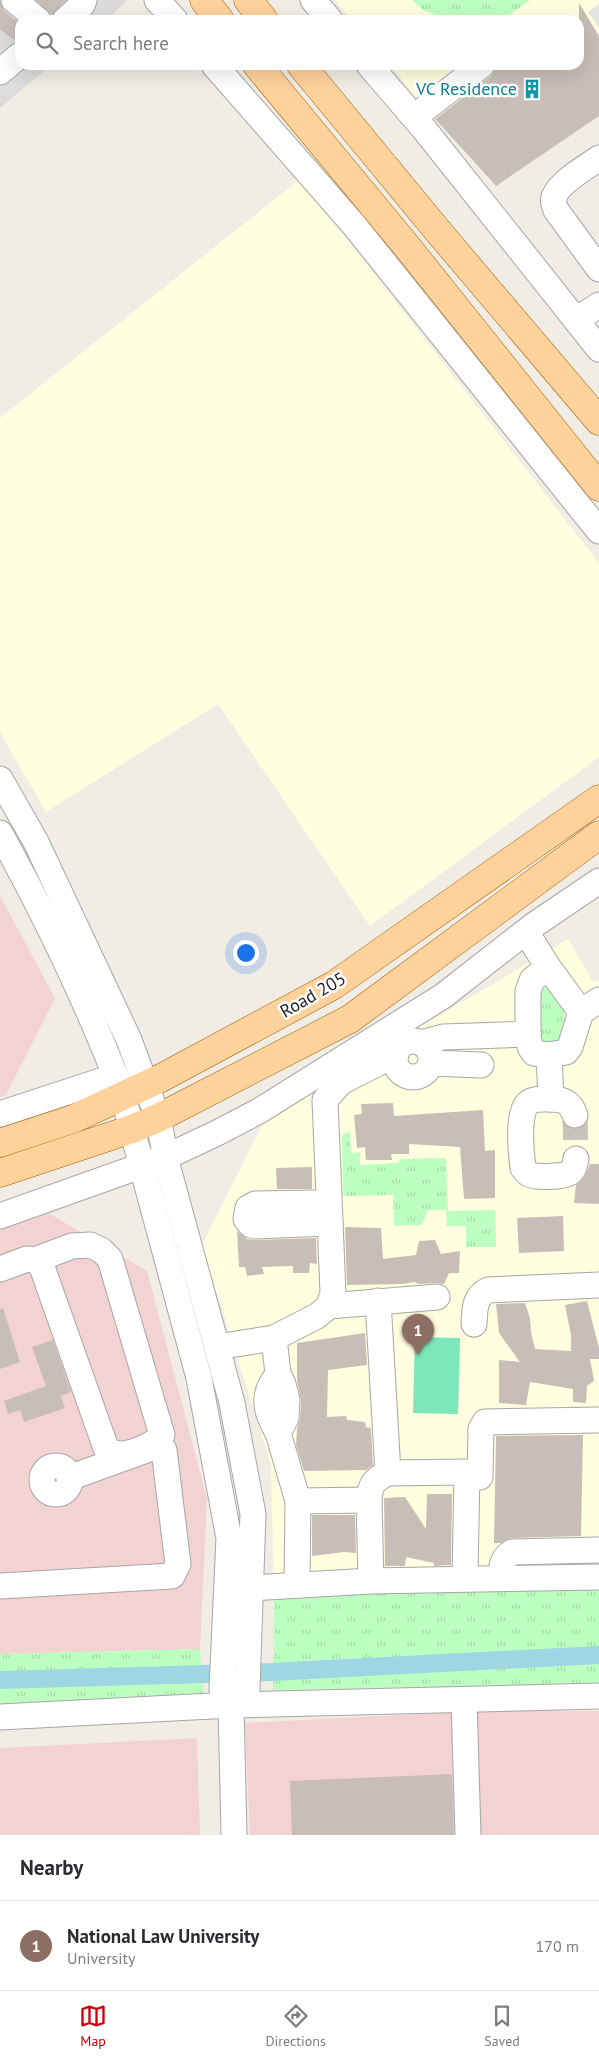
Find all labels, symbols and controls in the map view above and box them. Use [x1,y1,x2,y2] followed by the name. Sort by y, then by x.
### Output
[15,15,584,70] search box
[33,29,61,57] icon: search
[73,31,169,55] text: Search here
[415,77,517,100] place label: VC Residence
[521,78,543,100] building icon: VC Residence
[233,940,259,966] your location
[276,967,350,1023] street label: Road 205
[402,1314,434,1355] pin: 1
[20,1854,83,1881] text: Nearby
[67,1924,259,1948] text: National Law University
[31,1936,41,1956] text: 1
[536,1936,579,1956] text: 170 m
[67,1948,135,1968] text: University
[79,2002,107,2050] tab: Map
[265,2002,326,2050] tab: Directions
[484,2002,520,2050] tab: Saved

